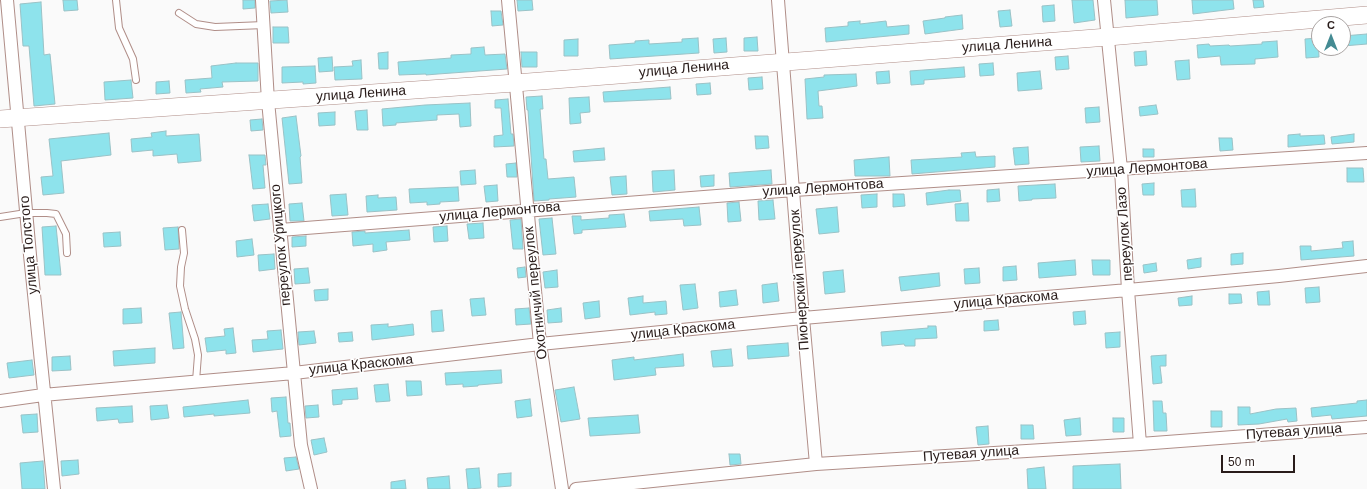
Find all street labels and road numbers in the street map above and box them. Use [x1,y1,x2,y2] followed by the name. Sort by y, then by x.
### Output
[961,33,1053,57] street label: улица Ленина
[638,57,730,81] street label: улица Ленина
[315,82,407,106] street label: улица Ленина
[1086,155,1208,181] street label: улица Лермонтова
[762,175,884,201] street label: улица Лермонтова
[267,183,295,307] street label: переулок Урицкого
[1113,186,1137,282] street label: переулок Лазо
[16,195,42,295] street label: улица Толстого
[439,198,561,226] street label: улица Лермонтова
[787,209,813,351] street label: Пионерский переулок
[521,226,551,360] street label: Охотничий переулок
[953,287,1059,313] street label: улица Краскома
[630,316,736,344] street label: улица Краскома
[308,351,414,379] street label: улица Краскома
[1245,420,1343,444] street label: Путевая улица
[922,442,1020,466] street label: Путевая улица

